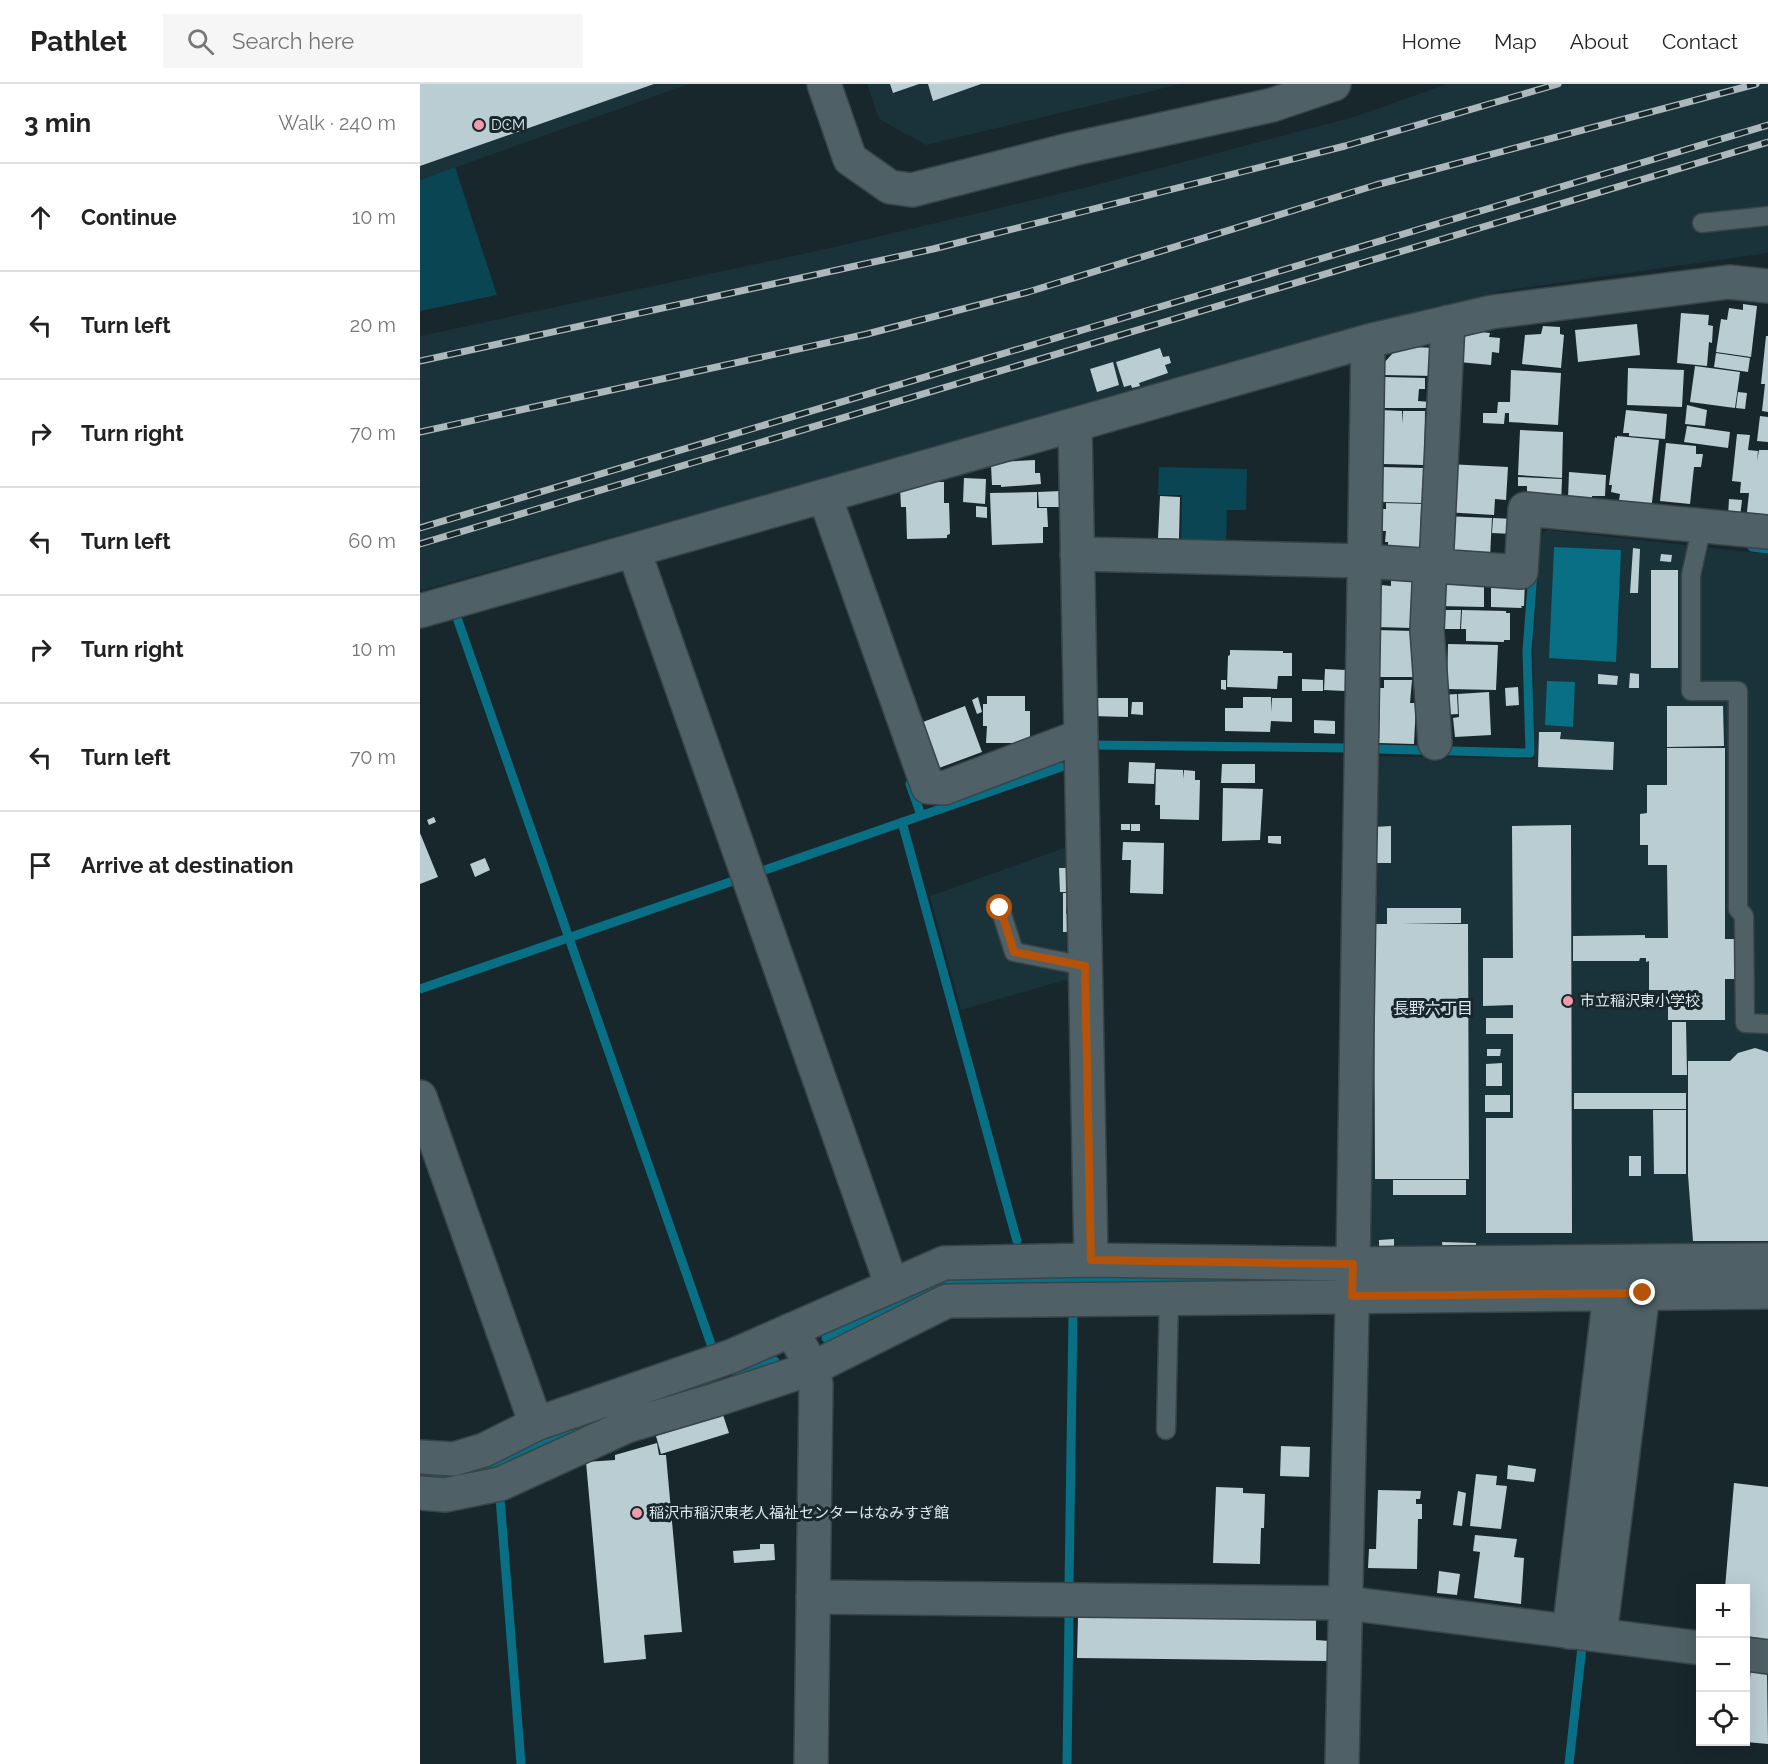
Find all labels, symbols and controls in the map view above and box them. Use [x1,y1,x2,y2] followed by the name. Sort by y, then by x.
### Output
[163,14,583,68] search box
[30,25,127,58] text: Pathlet
[184,25,217,58] icon: search
[232,28,354,54] text: Search here
[1402,29,1461,54] text: Home
[1494,29,1537,54] text: Map
[1570,29,1629,54] text: About
[1662,29,1738,54] text: Contact
[24,108,91,138] text: 3 min
[278,111,396,135] text: Walk · 240 m
[491,116,525,134] place label: DCM
[472,118,486,132] marker: DCM
[24,201,57,234] icon: ahead
[81,204,177,230] text: Continue
[352,205,396,229] text: 10 m
[24,309,57,342] icon: left
[81,312,171,338] text: Turn left
[350,313,396,337] text: 20 m
[24,417,57,450] icon: right
[81,420,184,446] text: Turn right
[350,421,396,445] text: 70 m
[24,525,57,558] icon: left
[81,528,171,554] text: Turn left
[348,529,396,553] text: 60 m
[24,633,57,666] icon: right
[81,636,184,662] text: Turn right
[352,637,396,661] text: 10 m
[24,741,57,774] icon: left
[81,744,171,770] text: Turn left
[350,745,396,769] text: 70 m
[24,849,57,882] icon: arrive
[81,852,294,878] text: Arrive at destination
[986,894,1012,920] route start
[1580,992,1700,1010] place label: 市立稲沢東小学校
[1561,994,1575,1008] marker: 市立稲沢東小学校
[1393,999,1473,1018] district label: 長野六丁目
[1629,1279,1655,1305] route end
[649,1504,949,1522] place label: 稲沢市稲沢東老人福祉センターはなみすぎ館
[630,1506,644,1520] marker: 稲沢市稲沢東老人福祉センターはなみすぎ館
[1696,1584,1750,1746] map controls
[1696,1584,1750,1638] button: +
[1696,1638,1750,1692] button: −
[1696,1692,1750,1746] button: locate

